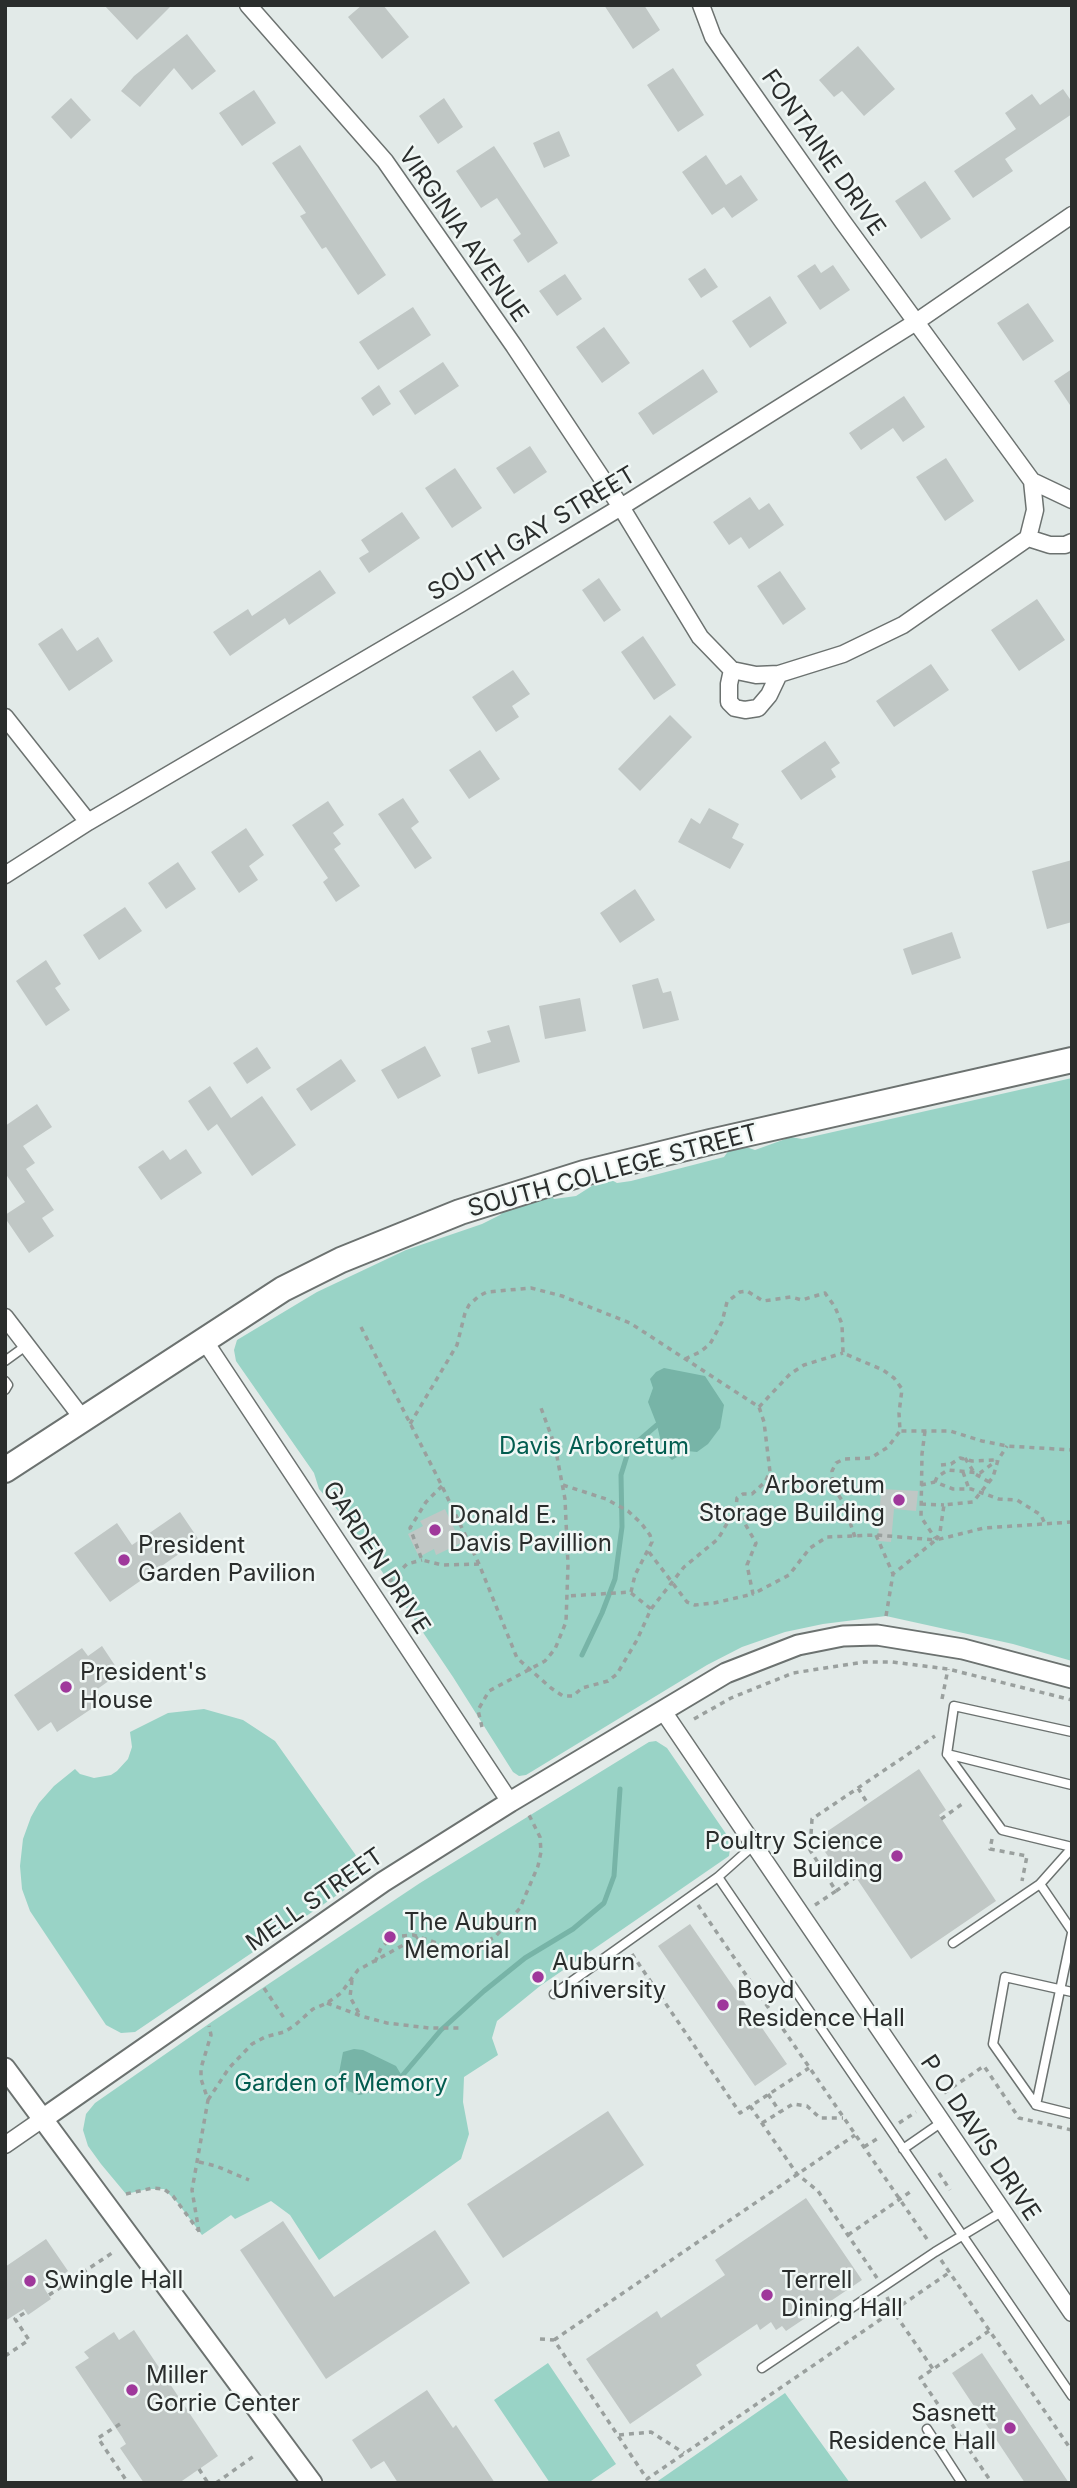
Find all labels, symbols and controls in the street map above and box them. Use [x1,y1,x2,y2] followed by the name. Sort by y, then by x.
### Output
[755,64,891,242] street label: FONTAINE DRIVE
[392,142,534,328] street label: VIRGINIA AVENUE
[423,460,641,608] street label: SOUTH GAY STREET
[465,1118,761,1224] street label: SOUTH COLLEGE STREET
[499,1433,689,1461] park label: Davis Arboretum
[699,1472,885,1528] place label: Arboretum Storage Building
[316,1476,436,1640] street label: GARDEN DRIVE
[891,1492,907,1508] marker: Arboretum Storage Building
[449,1502,612,1558] place label: Donald E. Davis Pavillion
[427,1522,443,1538] marker: Donald E. Davis Pavillion
[138,1532,316,1588] place label: President Garden Pavilion
[116,1552,132,1568] marker: President Garden Pavilion
[80,1659,207,1715] place label: President's House
[58,1679,74,1695] marker: President's House
[705,1828,883,1884] place label: Poultry Science Building
[241,1842,389,1958] street label: MELL STREET
[889,1848,905,1864] marker: Poultry Science Building
[404,1909,538,1965] place label: The Auburn Memorial
[382,1929,398,1945] marker: The Auburn Memorial
[552,1949,666,2005] place label: Auburn University
[530,1969,546,1985] marker: Auburn University
[737,1977,905,2033] place label: Boyd Residence Hall
[715,1997,731,2013] marker: Boyd Residence Hall
[914,2050,1046,2226] street label: P O DAVIS DRIVE
[234,2070,448,2098] park label: Garden of Memory
[44,2267,183,2295] place label: Swingle Hall
[781,2267,903,2323] place label: Terrell Dining Hall
[22,2273,38,2289] marker: Swingle Hall
[759,2287,775,2303] marker: Terrell Dining Hall
[146,2362,300,2418] place label: Miller Gorrie Center
[124,2382,140,2398] marker: Miller Gorrie Center
[828,2400,996,2456] place label: Sasnett Residence Hall
[1002,2420,1018,2436] marker: Sasnett Residence Hall

